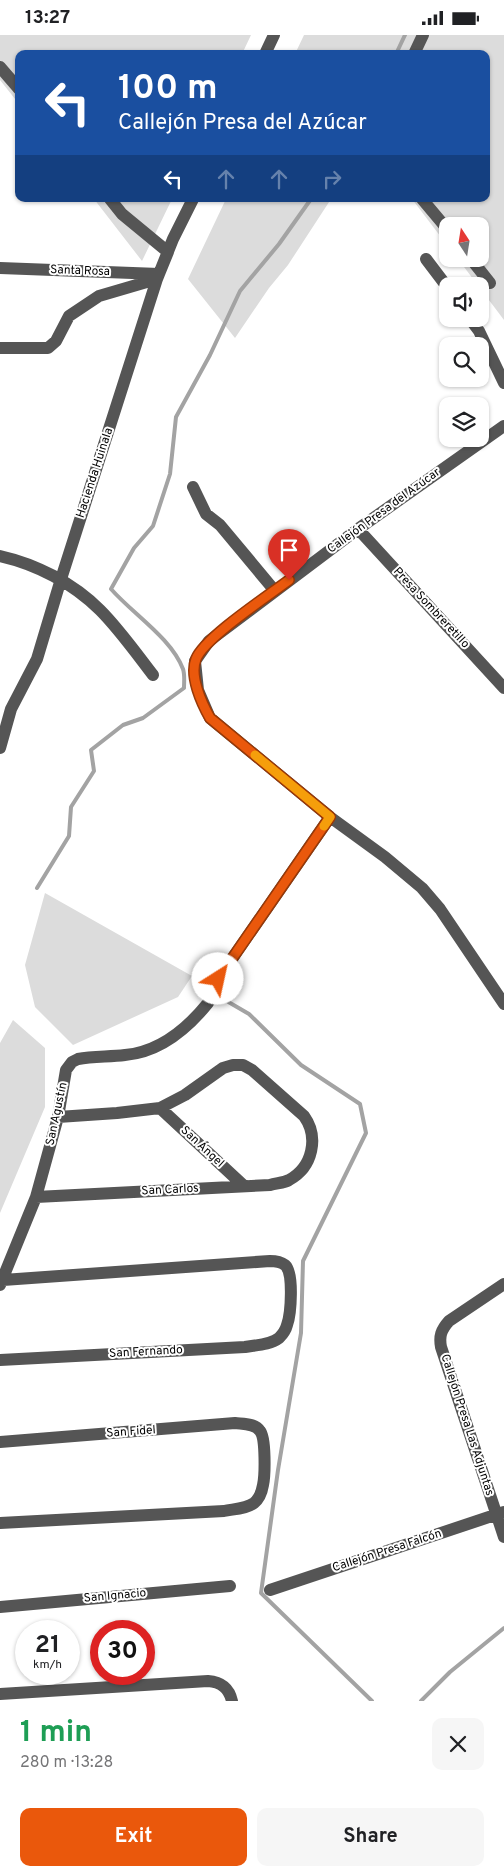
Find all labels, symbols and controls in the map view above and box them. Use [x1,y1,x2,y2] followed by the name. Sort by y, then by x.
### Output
[25,6,70,30] text: 13:27
[118,67,218,111] text: 100 m
[35,70,100,135] icon: left
[118,110,367,137] text: Callejón Presa del Azúcar
[159,165,187,193] icon: left
[212,165,240,193] icon: ahead
[265,165,293,193] icon: ahead
[318,165,346,193] icon: right
[439,217,489,267] north arrow
[439,217,489,447] map controls
[50,262,110,280] street label: Santa Rosa
[439,277,489,327] button: sound
[439,337,489,387] button: search
[439,397,489,447] button: layers
[73,426,117,520] street label: Hacienda Huinala
[324,464,444,557] street label: Callejón Presa del Azúcar
[268,529,310,580] pin
[275,536,303,564] icon: arrive
[389,564,473,652] street label: Presa Sombreretillo
[191,952,243,1004] position arrow
[43,1081,71,1147] street label: San Agustín
[177,1123,227,1171] street label: San Ángel
[141,1181,199,1199] street label: San Carlos
[109,1342,184,1362] street label: San Fernando
[437,1352,497,1498] street label: Callejón Presa Las Adjuntas
[106,1422,156,1442] street label: San Fidel
[330,1526,444,1576] street label: Callejón Presa Falcón
[83,1585,147,1607] street label: San Ignacio
[90,1620,155,1685] speed limit sign: 30
[35,1630,60,1662] text: 21
[33,1657,62,1673] text: km/h
[20,1715,92,1752] text: 1 min
[432,1718,484,1770] button: close
[20,1753,113,1773] text: 280 m · 13:28
[20,1808,247,1866] button: Exit
[257,1808,484,1866] button: Share

